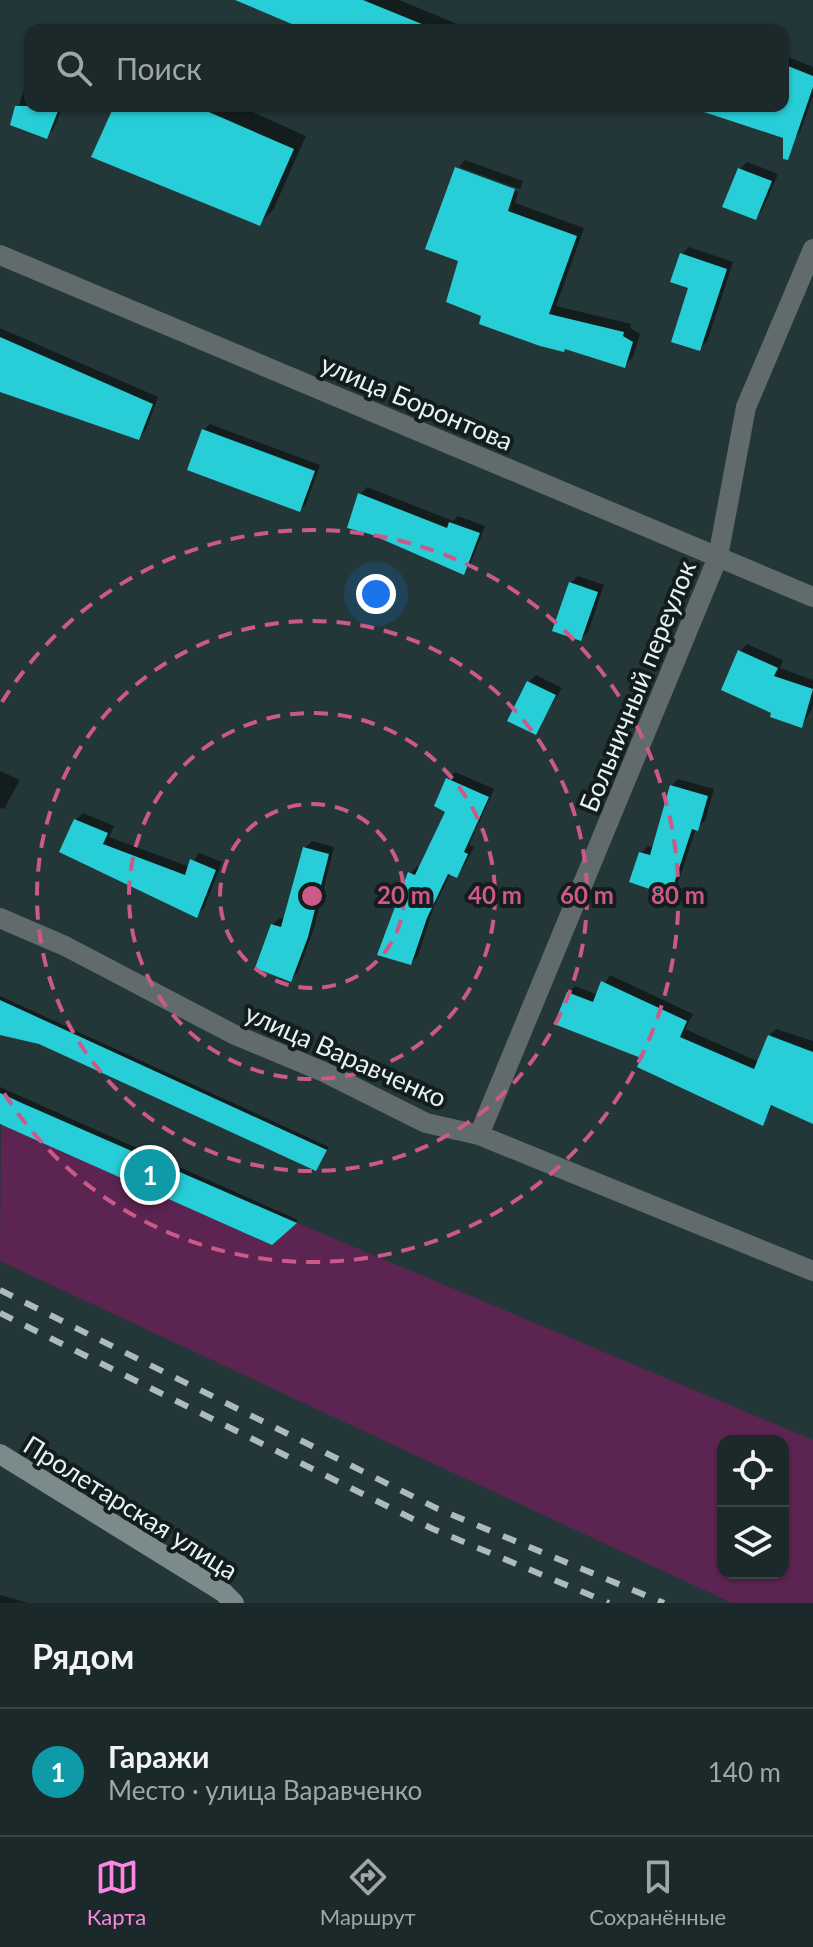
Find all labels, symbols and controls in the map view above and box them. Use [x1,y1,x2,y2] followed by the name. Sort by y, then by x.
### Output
[24,24,789,112] search box
[52,46,96,90] icon: search
[116,50,202,86] text: Поиск
[316,347,518,457] street label: улица Боронтова
[572,555,702,816] street label: Больничный переулок
[356,574,396,614] your location
[377,880,431,909] text: 20 m
[468,880,522,909] text: 40 m
[560,880,614,909] text: 60 m
[651,880,705,909] text: 80 m
[298,882,326,910] centre of rings
[240,996,452,1114] street label: улица Варавченко
[124,1145,176,1205] pin: 1
[18,1428,244,1586] street label: Пролетарская улица
[717,1435,789,1579] map controls
[717,1435,789,1507] button: locate
[717,1507,789,1579] button: layers
[32,1635,134,1676] text: Рядом
[108,1738,209,1774] text: Гаражи
[50,1756,66,1788] text: 1
[708,1756,781,1788] text: 140 m
[108,1774,422,1806] text: Место · улица Варавченко
[87,1855,146,1930] tab: Карта
[320,1855,416,1930] tab: Маршрут
[589,1855,726,1930] tab: Сохранённые

